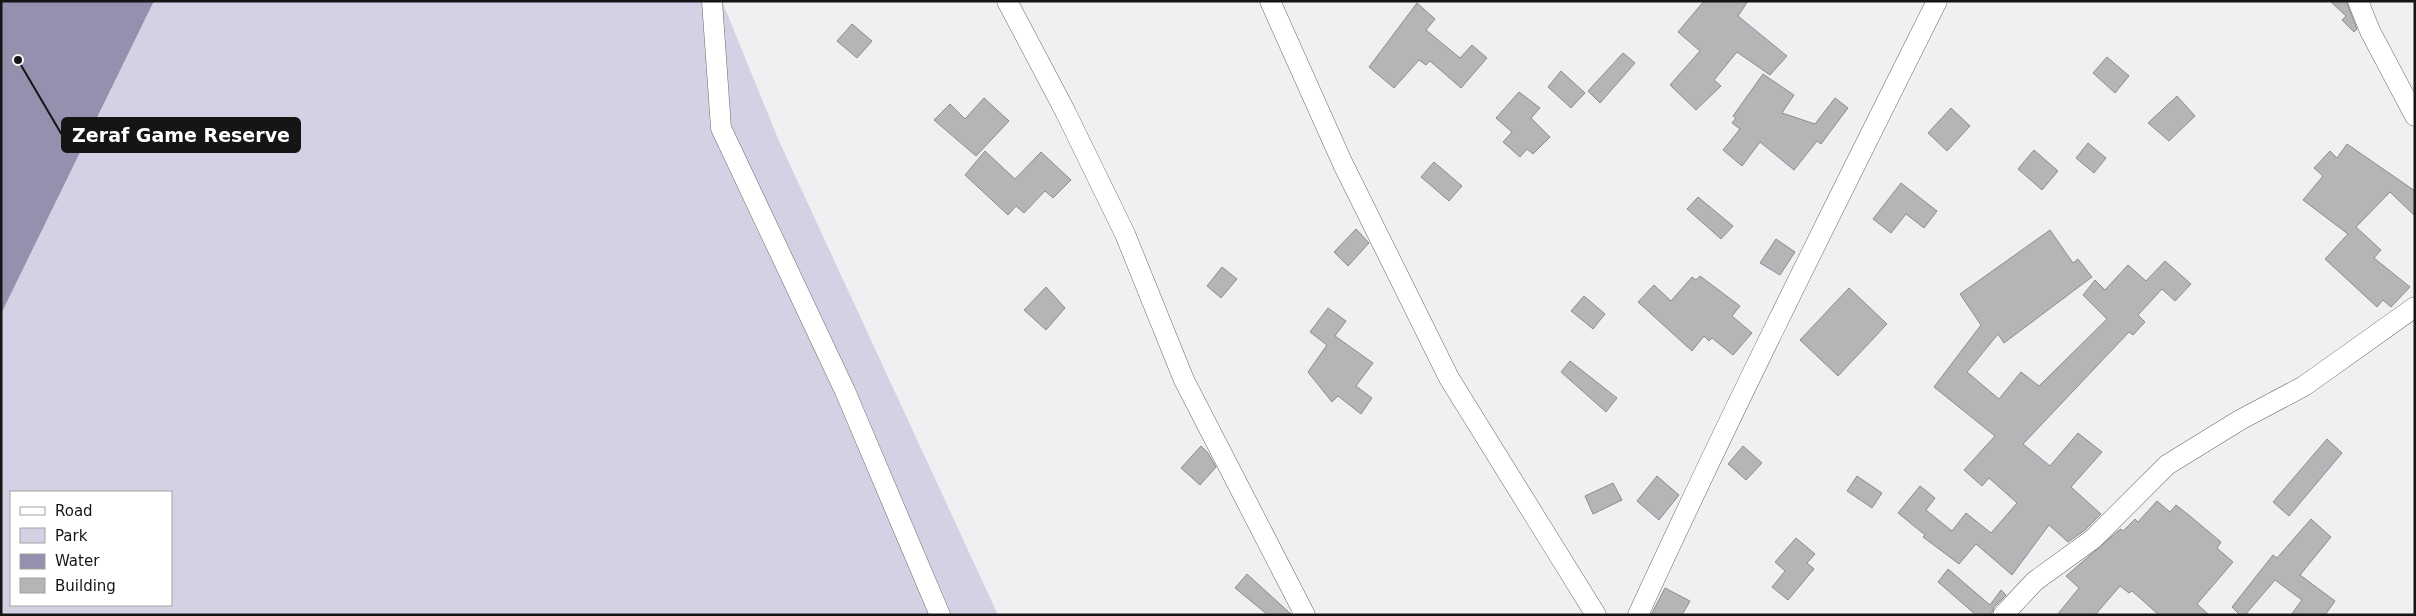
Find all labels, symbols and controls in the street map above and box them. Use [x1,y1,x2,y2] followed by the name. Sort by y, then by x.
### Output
[62,118,300,152] callout: Zeraf Game Reserve
[72,124,290,146] text: Zeraf Game Reserve
[10,491,172,606] legend
[55,502,93,520] text: Road
[55,527,88,545] text: Park
[55,552,100,570] text: Water
[55,577,116,595] text: Building

